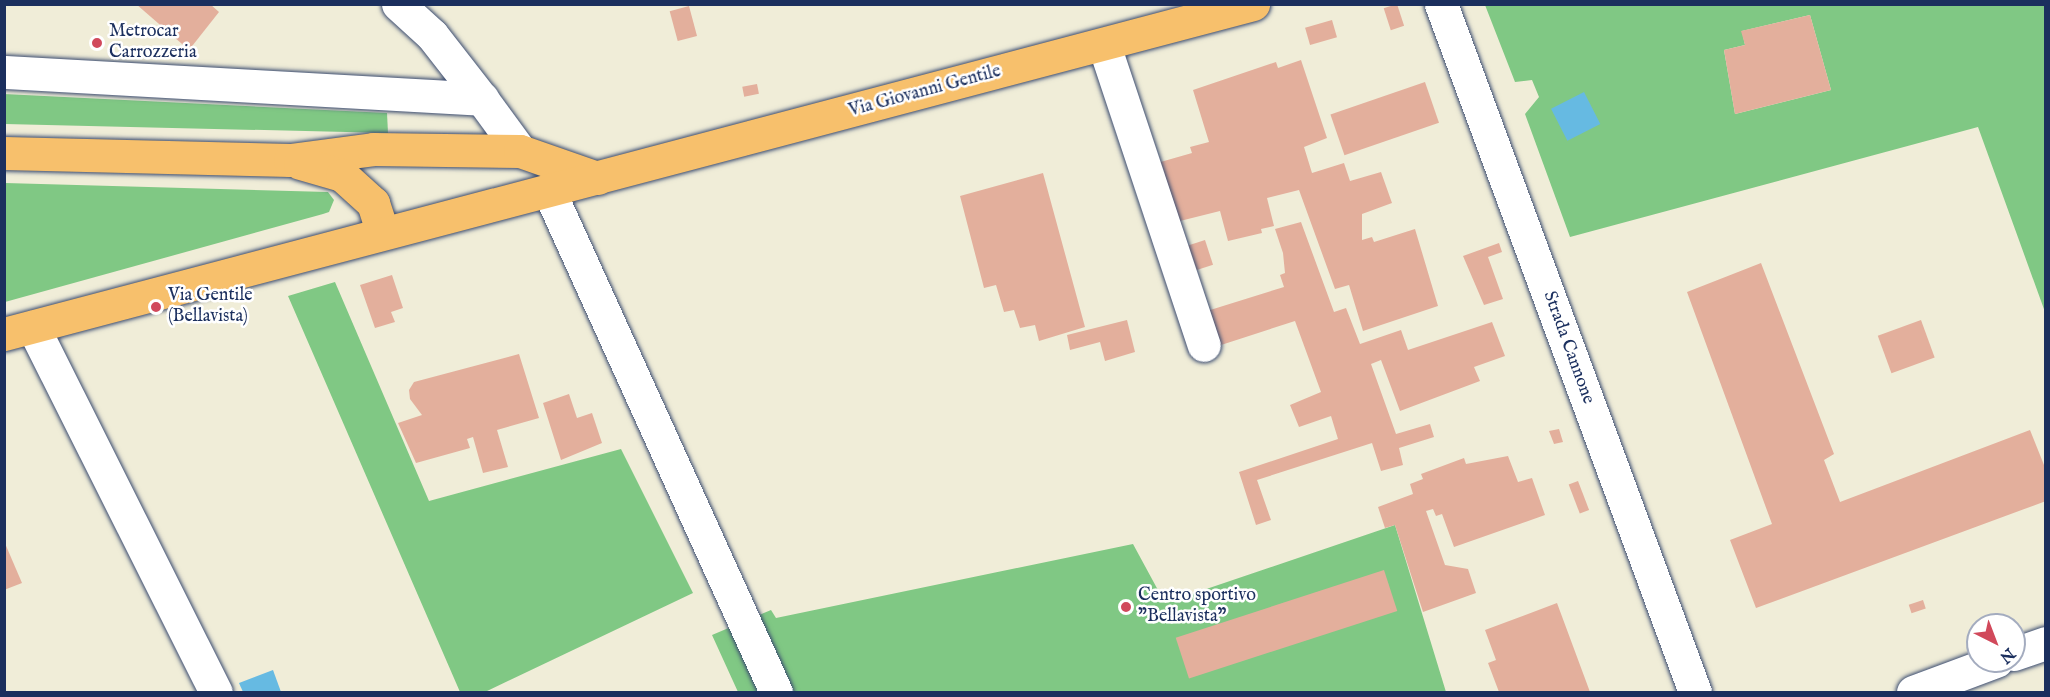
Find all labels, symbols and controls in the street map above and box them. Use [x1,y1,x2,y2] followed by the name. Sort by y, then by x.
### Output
[109,22,197,64] place label: Metrocar Carrozzeria
[90,36,104,50] marker: Metrocar Carrozzeria
[847,61,1003,123] street label: Via Giovanni Gentile
[168,286,252,328] place label: Via Gentile (Bellavista)
[1538,289,1598,407] street label: Strada Cannone
[149,300,163,314] marker: Via Gentile (Bellavista)
[1138,586,1256,628] place label: Centro sportivo "Bellavista"
[1119,600,1133,614] marker: Centro sportivo "Bellavista"
[1966,613,2026,673] north arrow
[1995,643,2019,667] text: N

